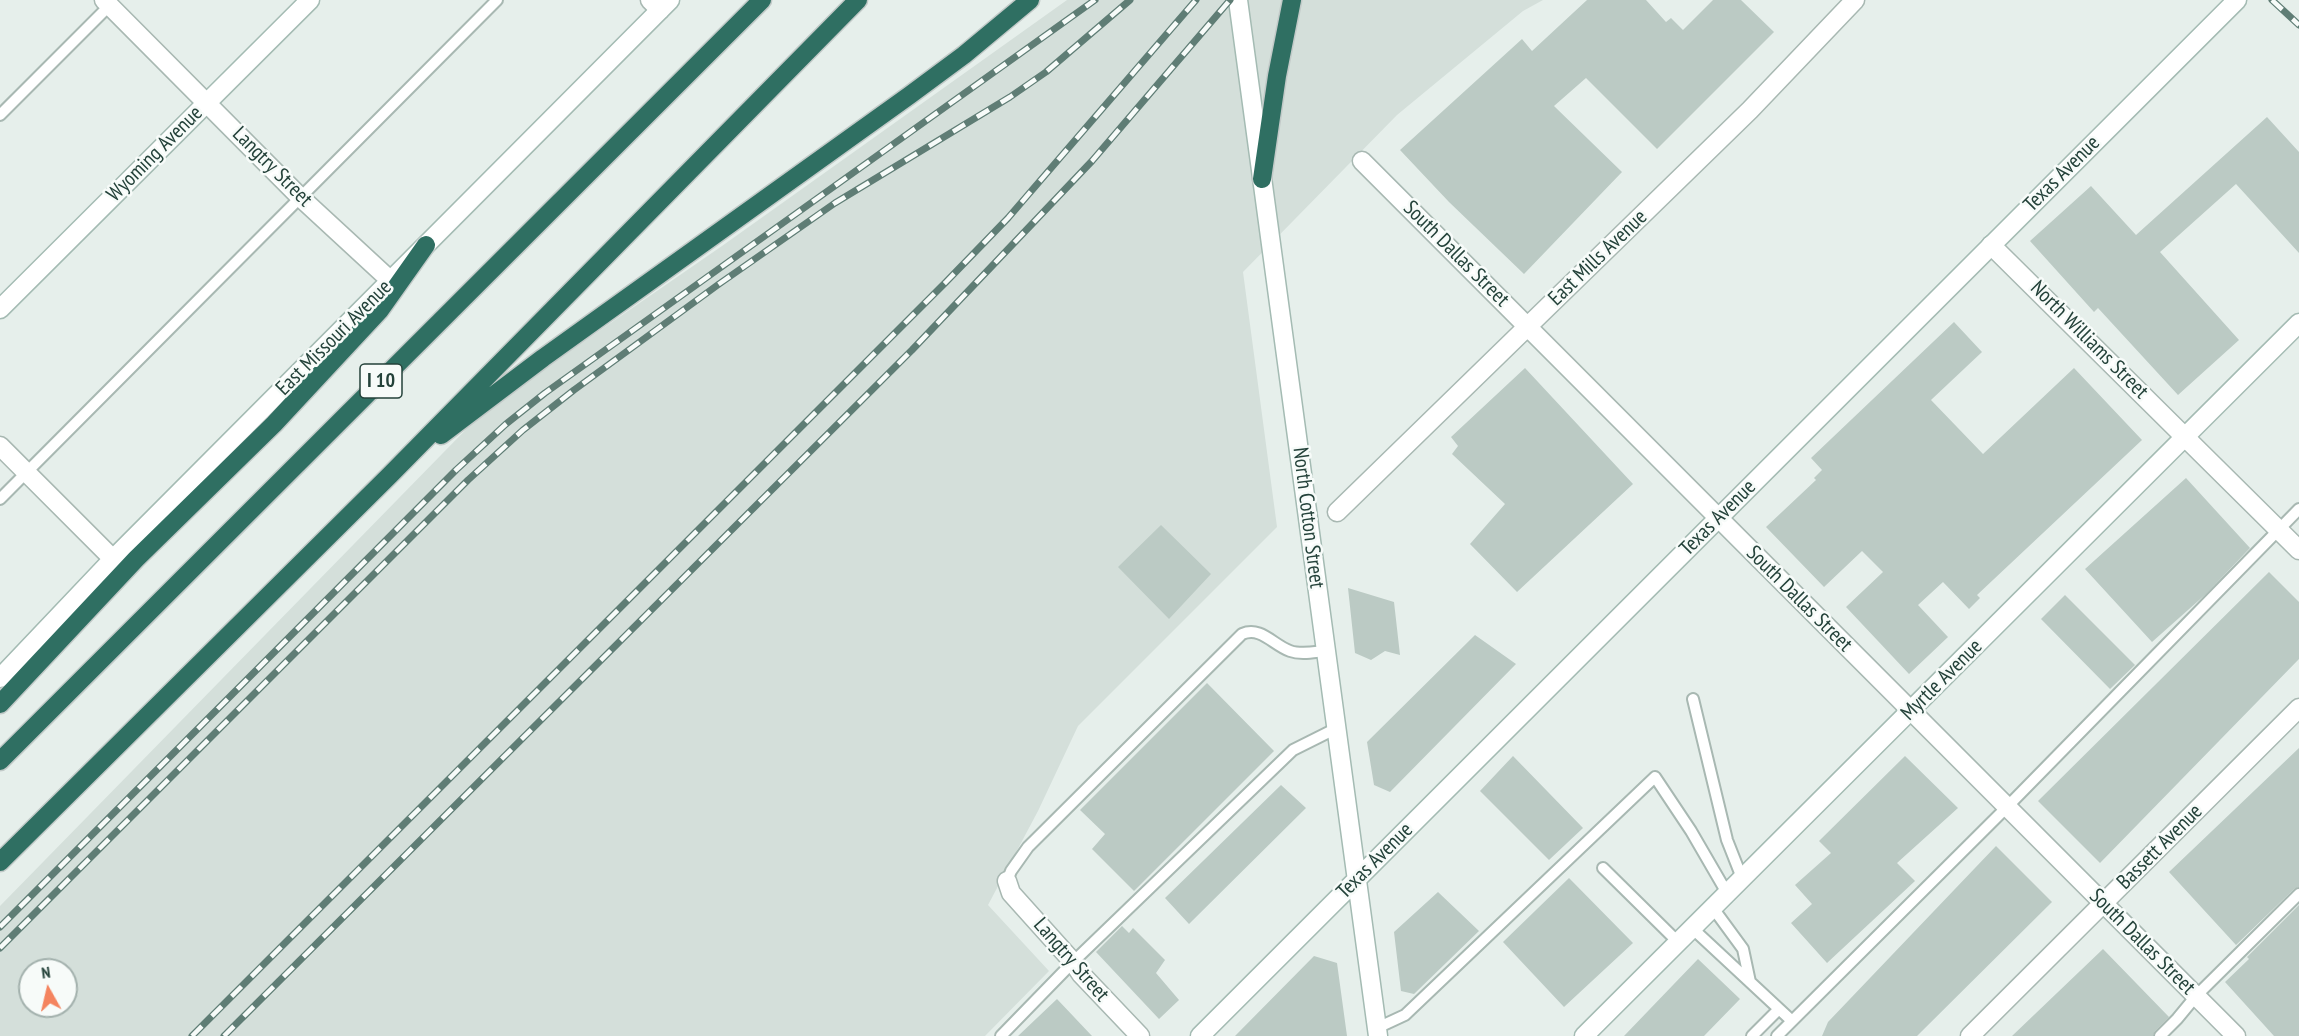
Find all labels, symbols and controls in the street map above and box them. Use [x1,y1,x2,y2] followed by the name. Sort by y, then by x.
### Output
[102,101,208,207] street label: Wyoming Avenue
[227,122,317,212] street label: Langtry Street
[2019,131,2105,217] street label: Texas Avenue
[1398,196,1514,312] street label: South Dallas Street
[1544,205,1652,311] street label: East Mills Avenue
[271,275,397,401] street label: East Missouri Avenue
[2025,276,2153,404] street label: North Williams Street
[360,364,402,398] road number: I 10
[1287,446,1329,590] street label: North Cotton Street
[1675,475,1761,561] street label: Texas Avenue
[1741,541,1857,657] street label: South Dallas Street
[1896,634,1988,726] street label: Myrtle Avenue
[2112,799,2208,895] street label: Bassett Avenue
[1332,818,1418,904] street label: Texas Avenue
[2084,884,2200,1000] street label: South Dallas Street
[1028,913,1114,1007] street label: Langtry Street
[18,958,78,1018] north arrow
[40,962,51,983] text: N

